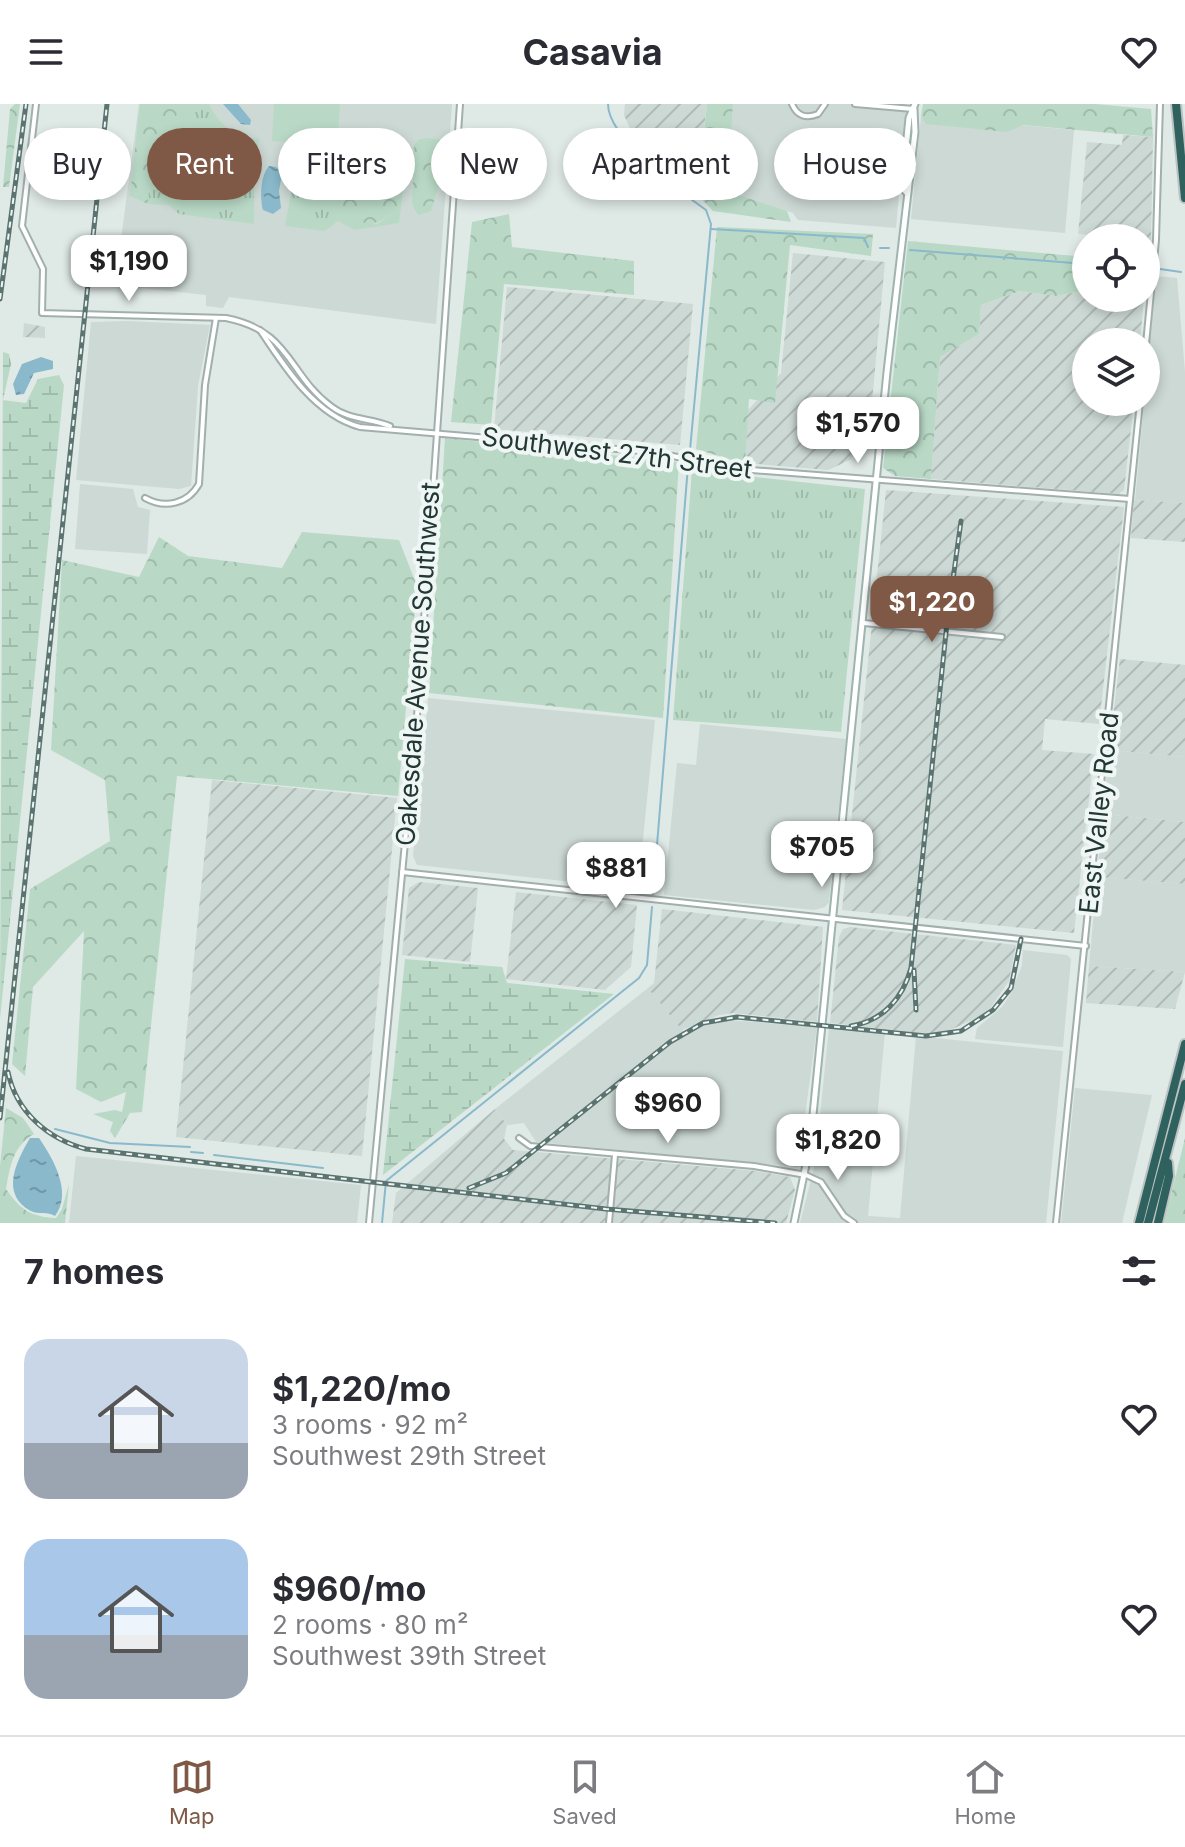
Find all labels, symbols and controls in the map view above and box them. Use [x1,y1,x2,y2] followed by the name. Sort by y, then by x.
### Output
[24,30,68,74] icon: menu
[522,30,663,74] text: Casavia
[1117,30,1161,74] icon: heart
[24,128,131,200] chip: Buy
[147,128,262,200] chip: Rent
[278,128,415,200] chip: Filters
[431,128,547,200] chip: New
[563,128,758,200] chip: Apartment
[774,128,916,200] chip: House
[1072,224,1160,416] map controls
[1072,224,1160,312] button: locate
[64,235,194,303] pin: $1,190
[89,245,169,276] text: $1,190
[1072,328,1160,416] button: layers
[793,397,923,465] pin: $1,570
[815,407,901,438] text: $1,570
[480,421,754,484] street label: Southwest 27th Street
[389,481,446,847] street label: Oakesdale Avenue Southwest
[867,576,997,644] pin: $1,220
[888,586,976,617] text: $1,220
[1072,710,1125,915] street label: East Valley Road
[775,821,869,889] pin: $705
[789,831,855,862] text: $705
[569,842,663,910] pin: $881
[585,852,647,883] text: $881
[621,1077,715,1145] pin: $960
[634,1087,702,1118] text: $960
[773,1114,903,1182] pin: $1,820
[794,1124,882,1155] text: $1,820
[1117,1249,1161,1293] icon: filters
[24,1251,164,1292] text: 7 homes
[272,1368,451,1409] text: $1,220/mo
[88,1371,184,1467] icon: home
[1117,1397,1161,1441] icon: heart
[272,1409,468,1440] text: 3 rooms · 92 m²
[272,1440,546,1471] text: Southwest 29th Street
[272,1568,426,1609] text: $960/mo
[88,1571,184,1667] icon: home
[1117,1597,1161,1641] icon: heart
[272,1609,468,1640] text: 2 rooms · 80 m²
[272,1640,546,1671] text: Southwest 39th Street
[169,1755,215,1829] tab: Map
[552,1755,617,1829] tab: Saved
[954,1755,1016,1829] tab: Home

